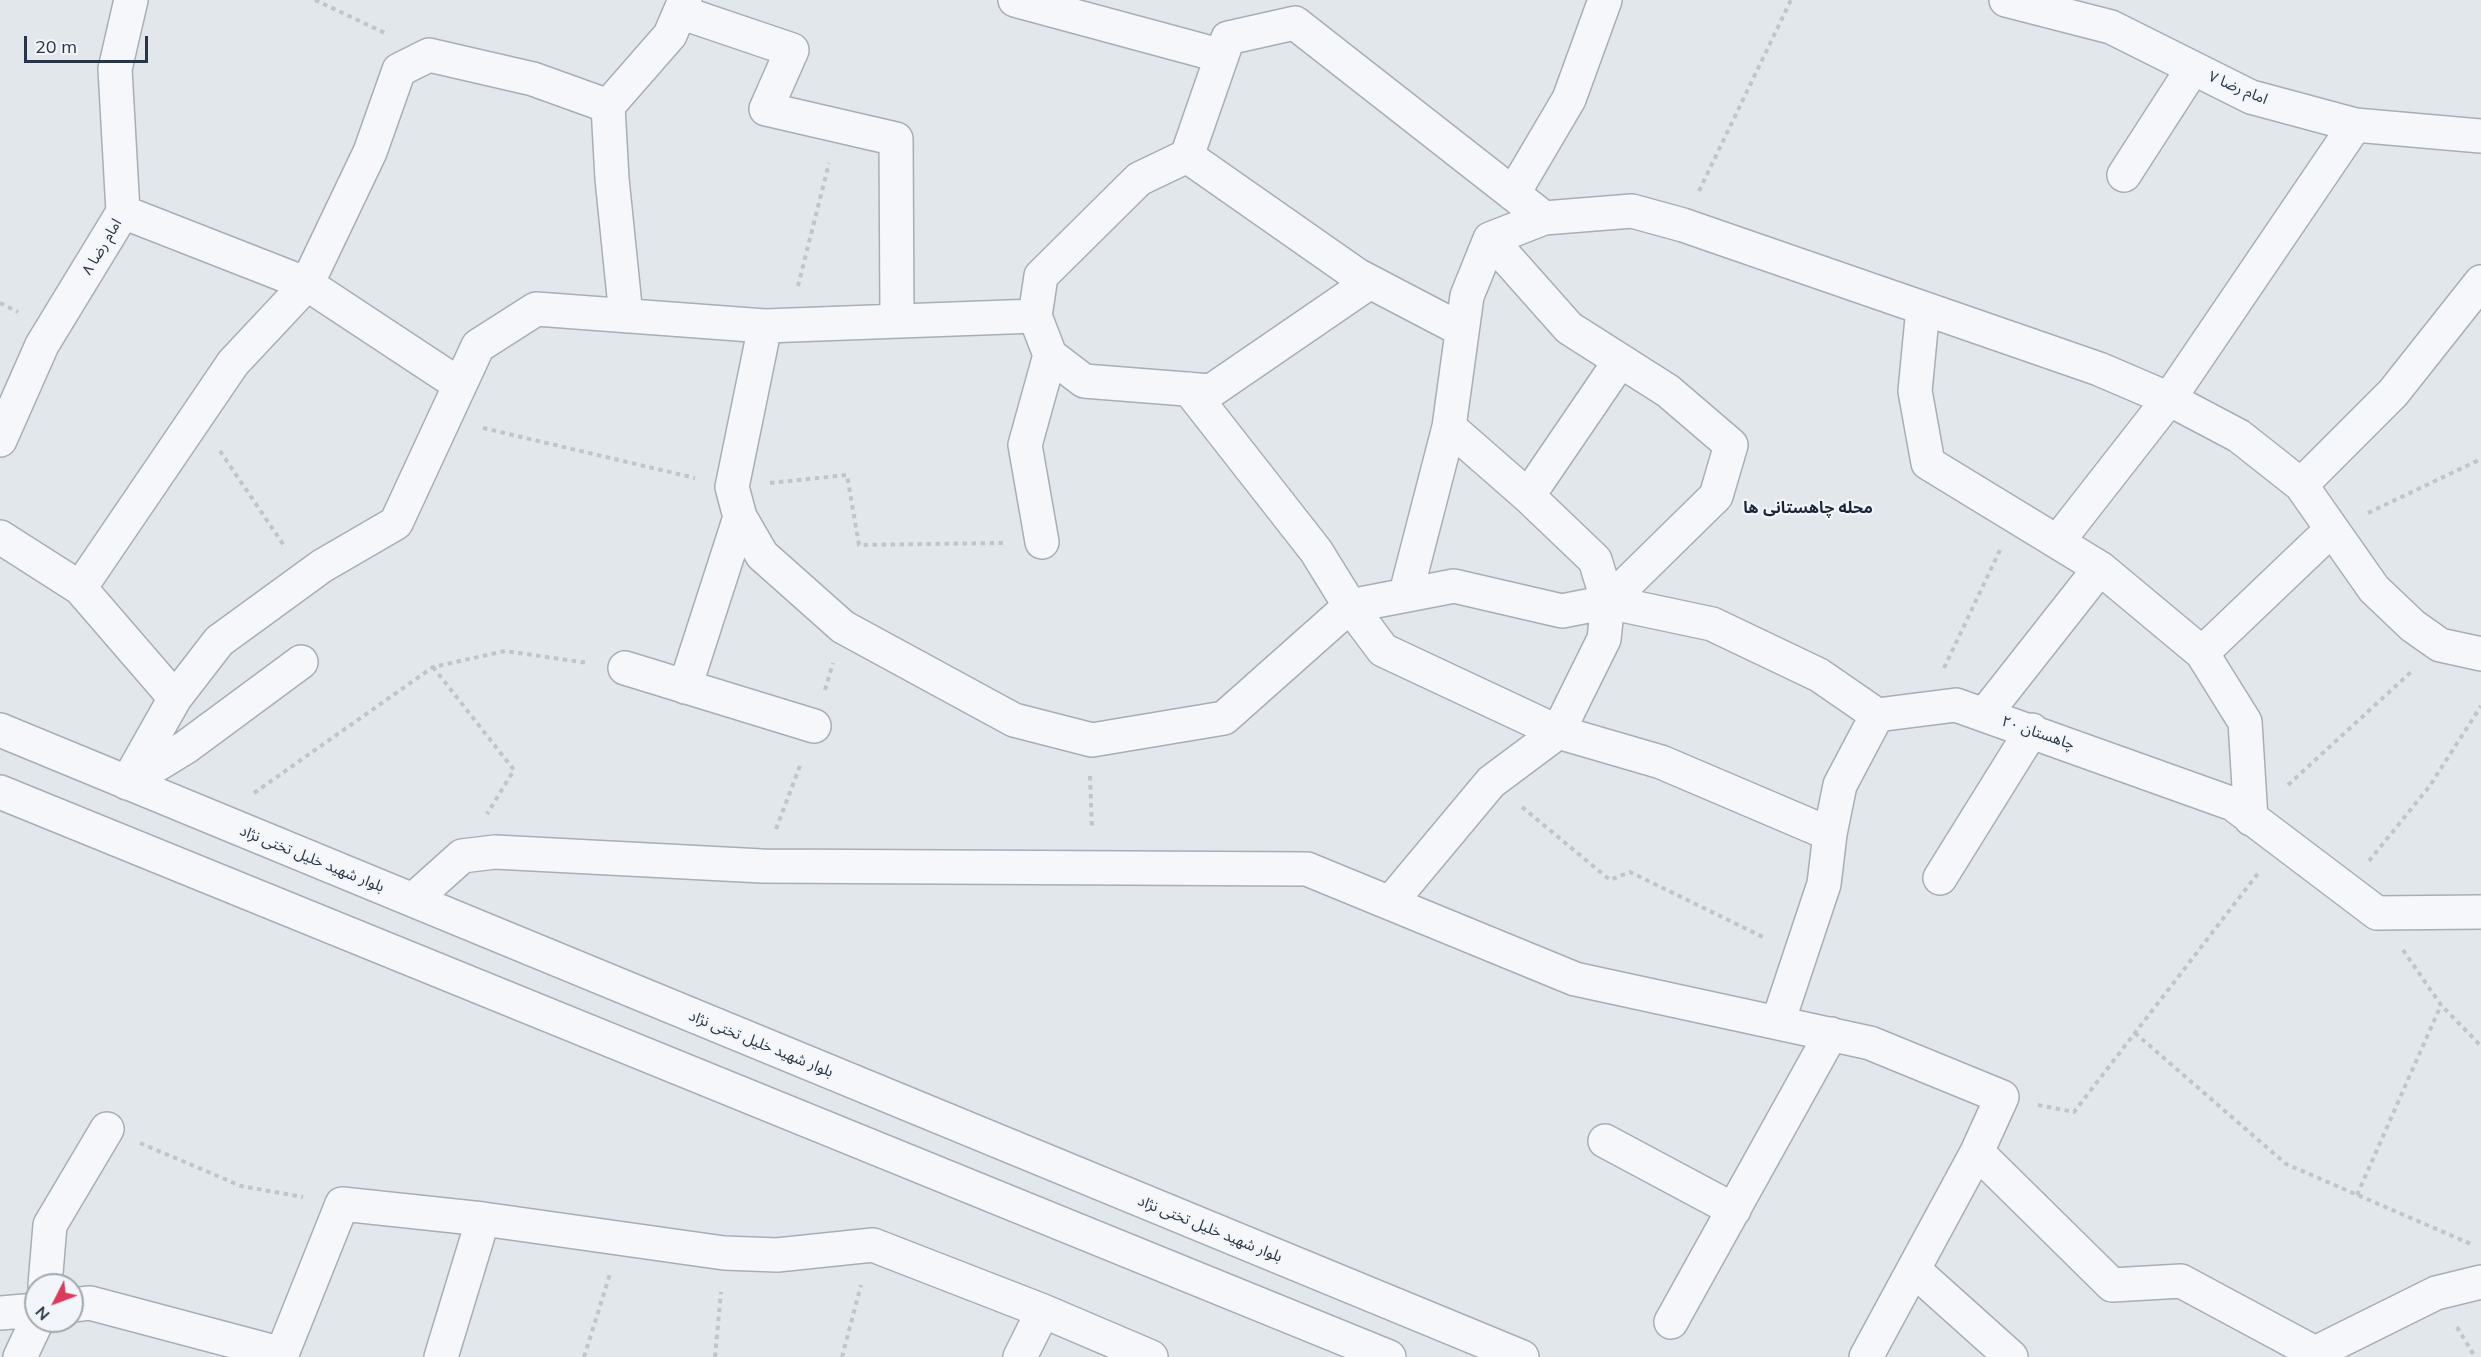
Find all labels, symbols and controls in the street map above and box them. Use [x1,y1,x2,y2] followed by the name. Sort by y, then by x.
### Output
[27,24,152,62] scale bar
[35,35,77,58] text: 20 m
[2206,68,2270,108] street label: امام رضا ۷
[78,216,126,278] street label: امام رضا ۸
[1743,498,1873,518] district label: محله چاهستانی ها
[1999,712,2077,754] street label: چاهستان ۲۰
[237,822,387,896] street label: بلوار شهید خلیل تختی نژاد
[686,1007,836,1081] street label: بلوار شهید خلیل تختی نژاد
[1135,1192,1285,1266] street label: بلوار شهید خلیل تختی نژاد
[24,1273,84,1333] north arrow
[31,1303,54,1325] text: N

